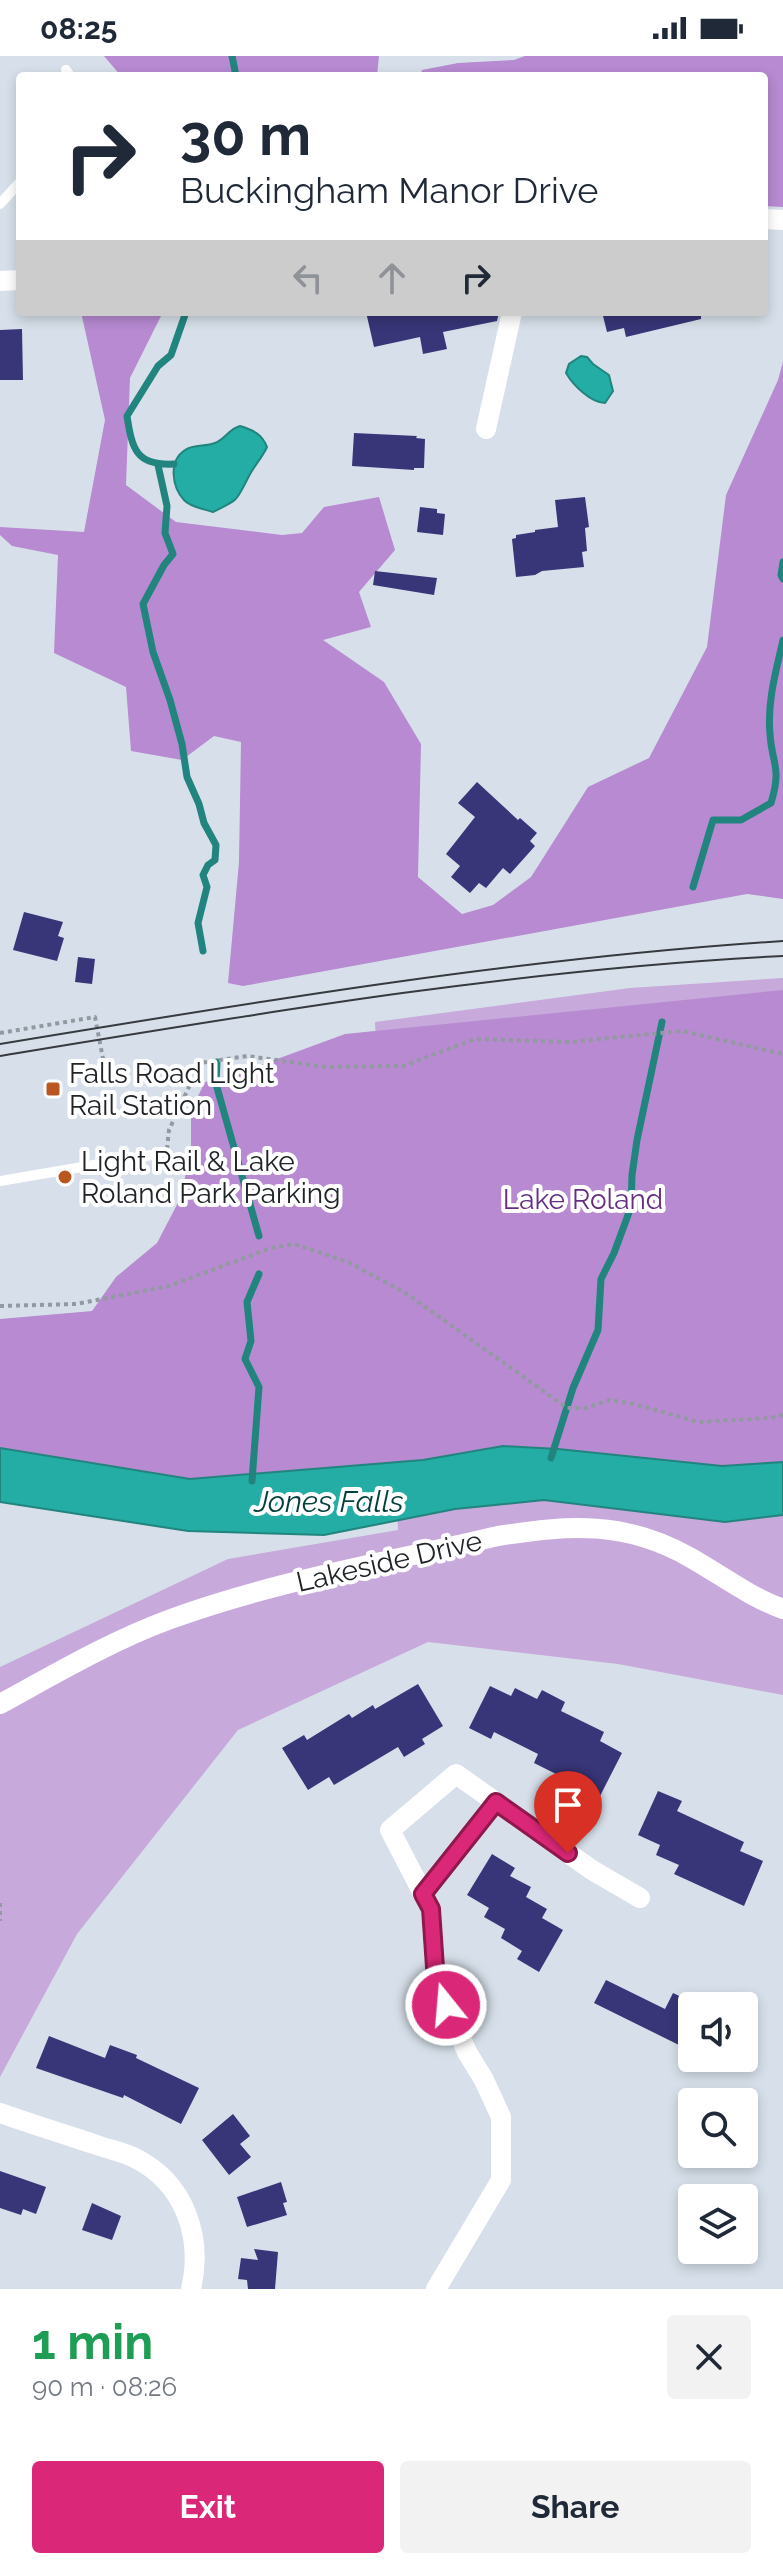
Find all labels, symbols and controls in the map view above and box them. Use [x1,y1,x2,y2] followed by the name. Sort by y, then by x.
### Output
[40,11,118,46] text: 08:25
[180,102,311,168] text: 30 m
[48,104,152,208] icon: right
[180,169,598,211] text: Buckingham Manor Drive
[286,256,330,300] icon: left
[370,256,414,300] icon: ahead
[454,256,498,300] icon: right
[69,1057,275,1122] place label: Falls Road Light Rail Station
[44,1080,62,1098] marker: Falls Road Light Rail Station
[81,1145,340,1210] place label: Light Rail & Lake Roland Park Parking
[56,1168,74,1186] marker: Light Rail & Lake Roland Park Parking
[503,1183,663,1216] park label: Lake Roland
[252,1484,404,1519] water label: Jones Falls
[293,1524,485,1599] street label: Lakeside Drive
[534,1771,602,1853] pin
[546,1783,590,1827] icon: arrive
[404,1963,488,2047] position arrow
[678,1992,758,2264] map controls
[678,1992,758,2072] button: sound
[678,2088,758,2168] button: search
[678,2184,758,2264] button: layers
[32,2314,153,2370] text: 1 min
[667,2315,751,2399] button: close
[32,2372,177,2402] text: 90 m · 08:26
[32,2461,384,2553] button: Exit
[400,2461,751,2553] button: Share

